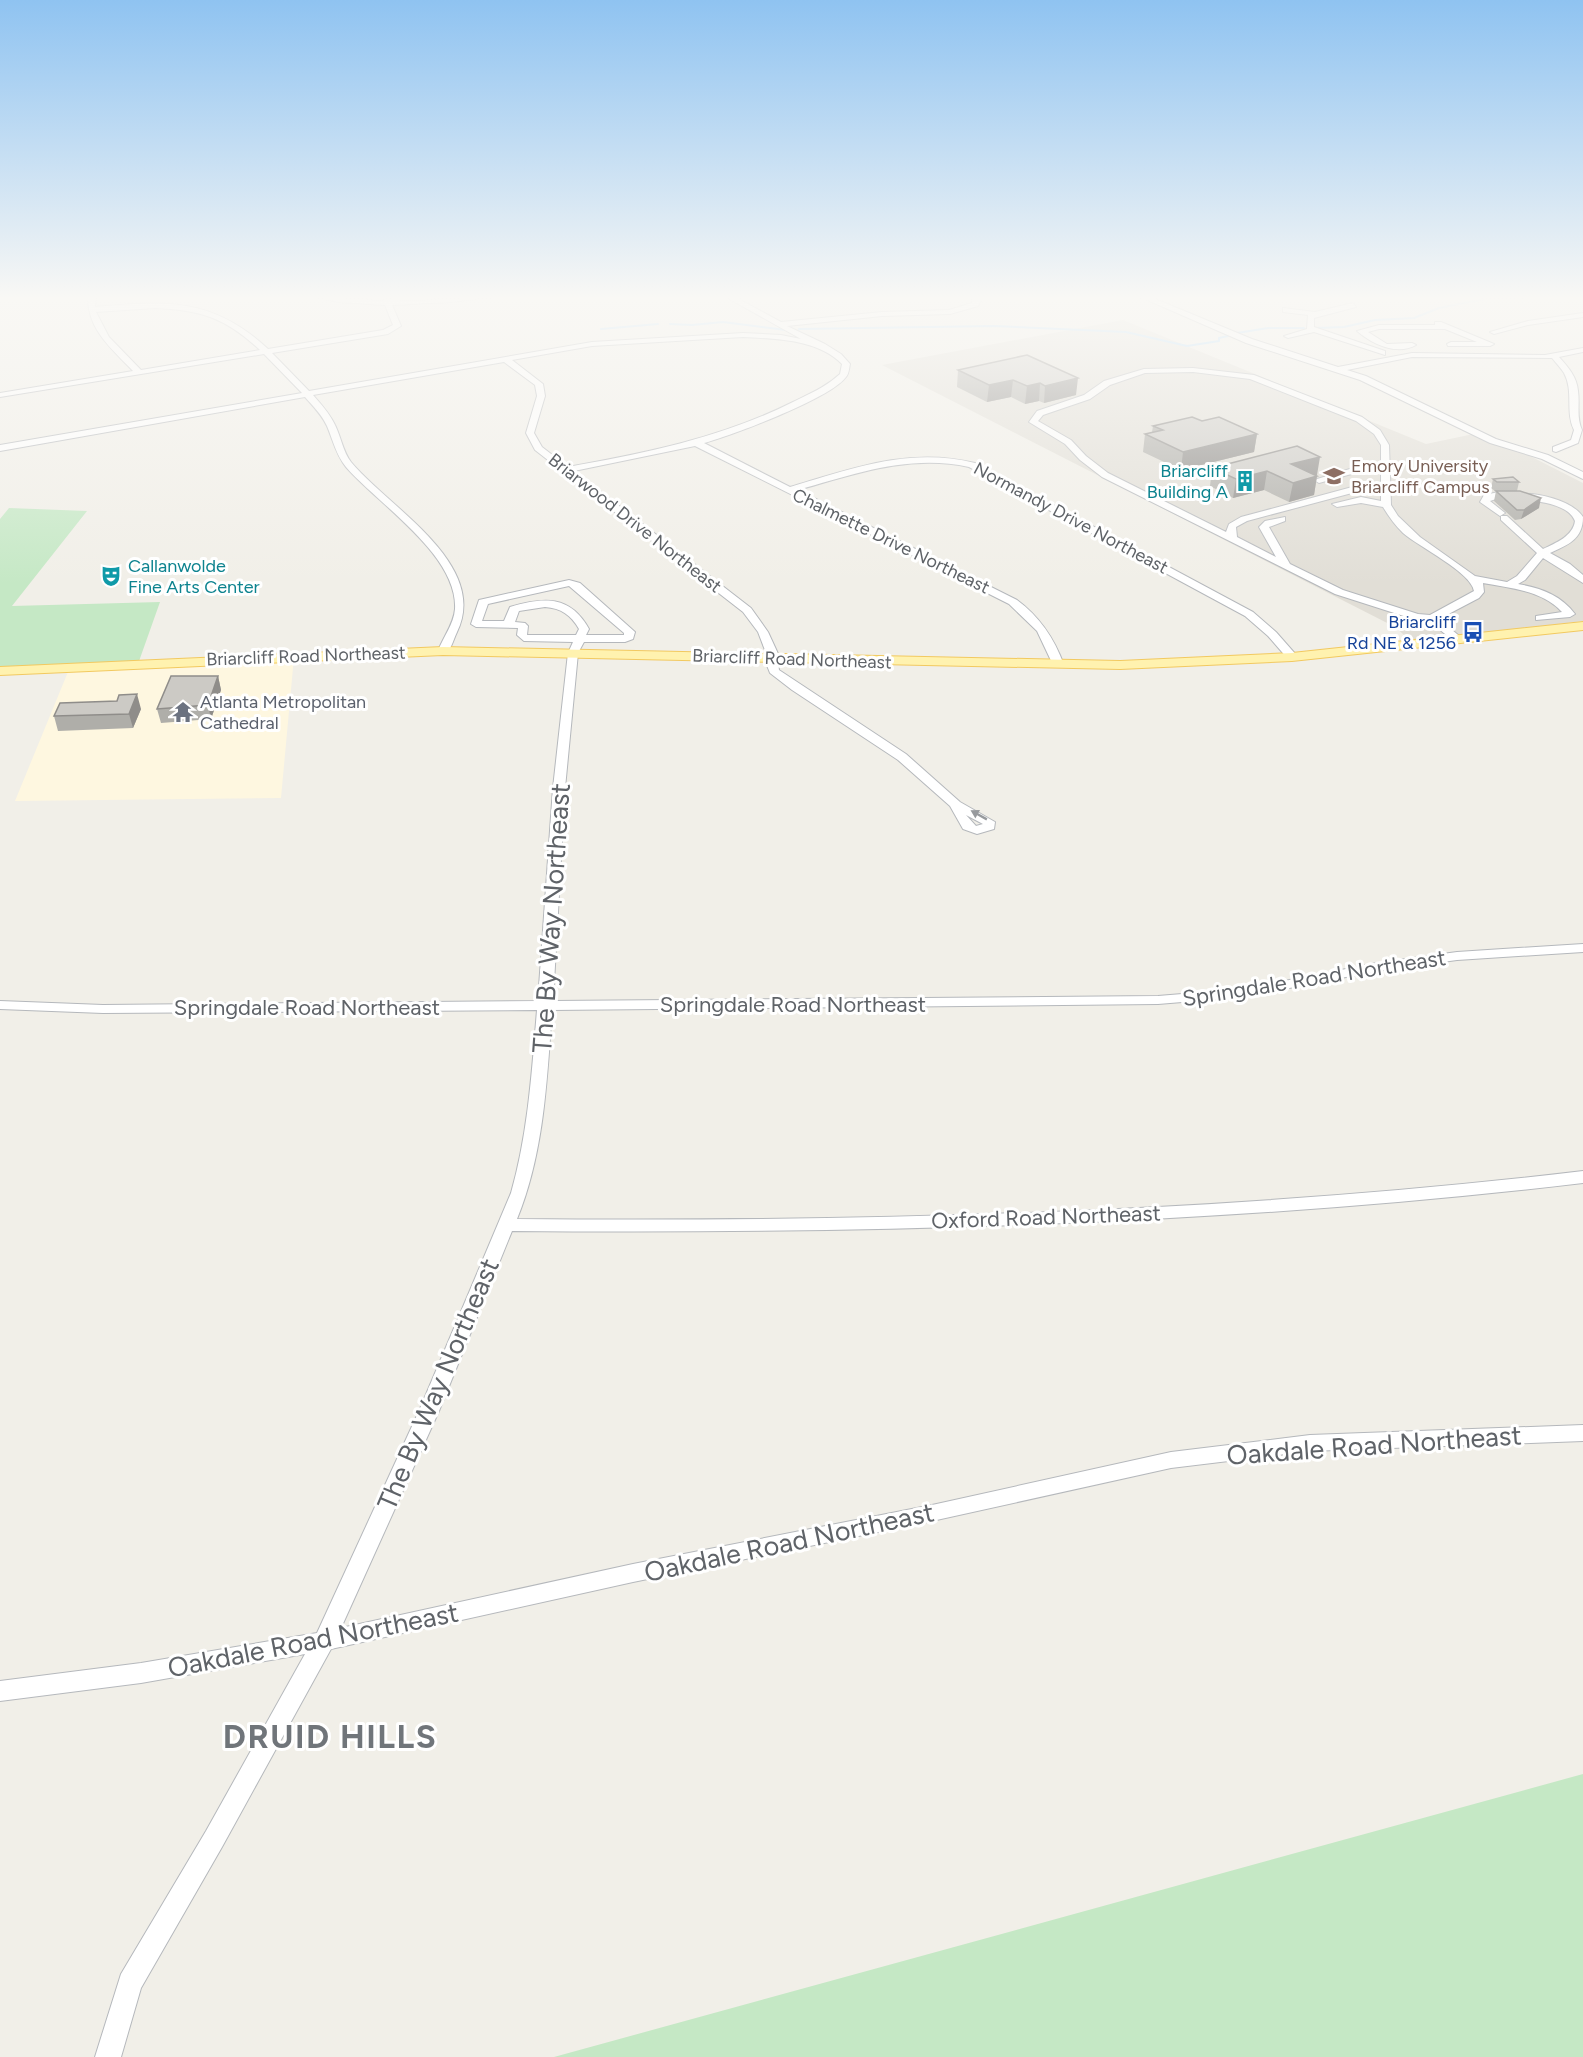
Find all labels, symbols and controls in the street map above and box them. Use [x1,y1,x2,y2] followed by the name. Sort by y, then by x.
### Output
[544,448,726,598] street label: Briarwood Drive Northeast
[1351,455,1490,498] place label: Emory University Briarcliff Campus
[970,457,1172,579] street label: Normandy Drive Northeast
[1147,460,1228,503] place label: Briarcliff Building A
[1322,464,1346,488] school or university icon: Emory University Briarcliff Campus
[1233,469,1257,493] building icon: Briarcliff Building A
[789,484,993,598] street label: Chalmette Drive Northeast
[128,555,260,598] place label: Callanwolde Fine Arts Center
[99,564,123,588] theatre icon: Callanwolde Fine Arts Center
[1347,611,1456,654] place label: Briarcliff Rd NE & 1256
[1461,620,1485,644] bus stop icon: Briarcliff Rd NE & 1256
[206,642,406,670] street label: Briarcliff Road Northeast
[692,645,892,673] street label: Briarcliff Road Northeast
[200,691,366,734] place label: Atlanta Metropolitan Cathedral
[171,700,195,724] temple icon: Atlanta Metropolitan Cathedral
[525,782,577,1054] street label: The By Way Northeast
[970,810,987,820] one-way arrow
[1180,944,1448,1012] street label: Springdale Road Northeast
[660,991,926,1018] street label: Springdale Road Northeast
[174,994,440,1021] street label: Springdale Road Northeast
[931,1199,1161,1235] street label: Oxford Road Northeast
[370,1253,506,1515] street label: The By Way Northeast
[1225,1418,1523,1472] street label: Oakdale Road Northeast
[641,1495,937,1589] street label: Oakdale Road Northeast
[165,1596,461,1684] street label: Oakdale Road Northeast
[223,1717,437,1756] district label: DRUID HILLS

